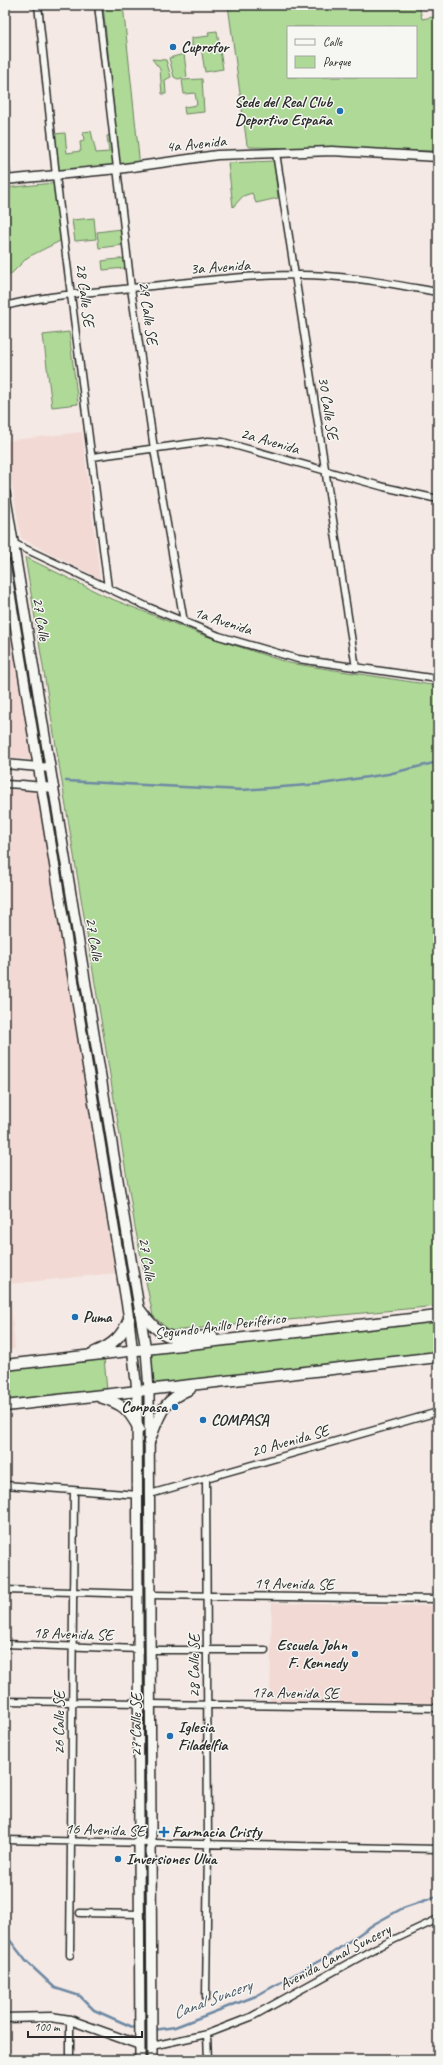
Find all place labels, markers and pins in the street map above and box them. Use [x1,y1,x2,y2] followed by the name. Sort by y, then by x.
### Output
[181,37,231,57] place label: Cuprofor
[168,42,178,52] marker: Cuprofor
[234,92,334,130] place label: Sede del Real Club Deportivo España
[335,106,345,116] marker: Sede del Real Club Deportivo España
[83,1307,113,1327] place label: Puma
[70,1312,80,1322] marker: Puma
[121,1397,168,1417] place label: Conpasa
[170,1402,180,1412] marker: Conpasa
[211,1410,270,1430] place label: COMPASA
[198,1415,208,1425] marker: COMPASA
[277,1635,349,1673] place label: Escuela John F. Kennedy
[350,1649,360,1659] marker: Escuela John F. Kennedy
[178,1717,229,1755] place label: Iglesia Filadelfia
[165,1731,175,1741] marker: Iglesia Filadelfia
[172,1822,263,1842] place label: Farmacia Cristy
[159,1827,169,1837] marker: Farmacia Cristy
[126,1849,218,1869] place label: Inversiones Ulua
[113,1854,123,1864] marker: Inversiones Ulua

